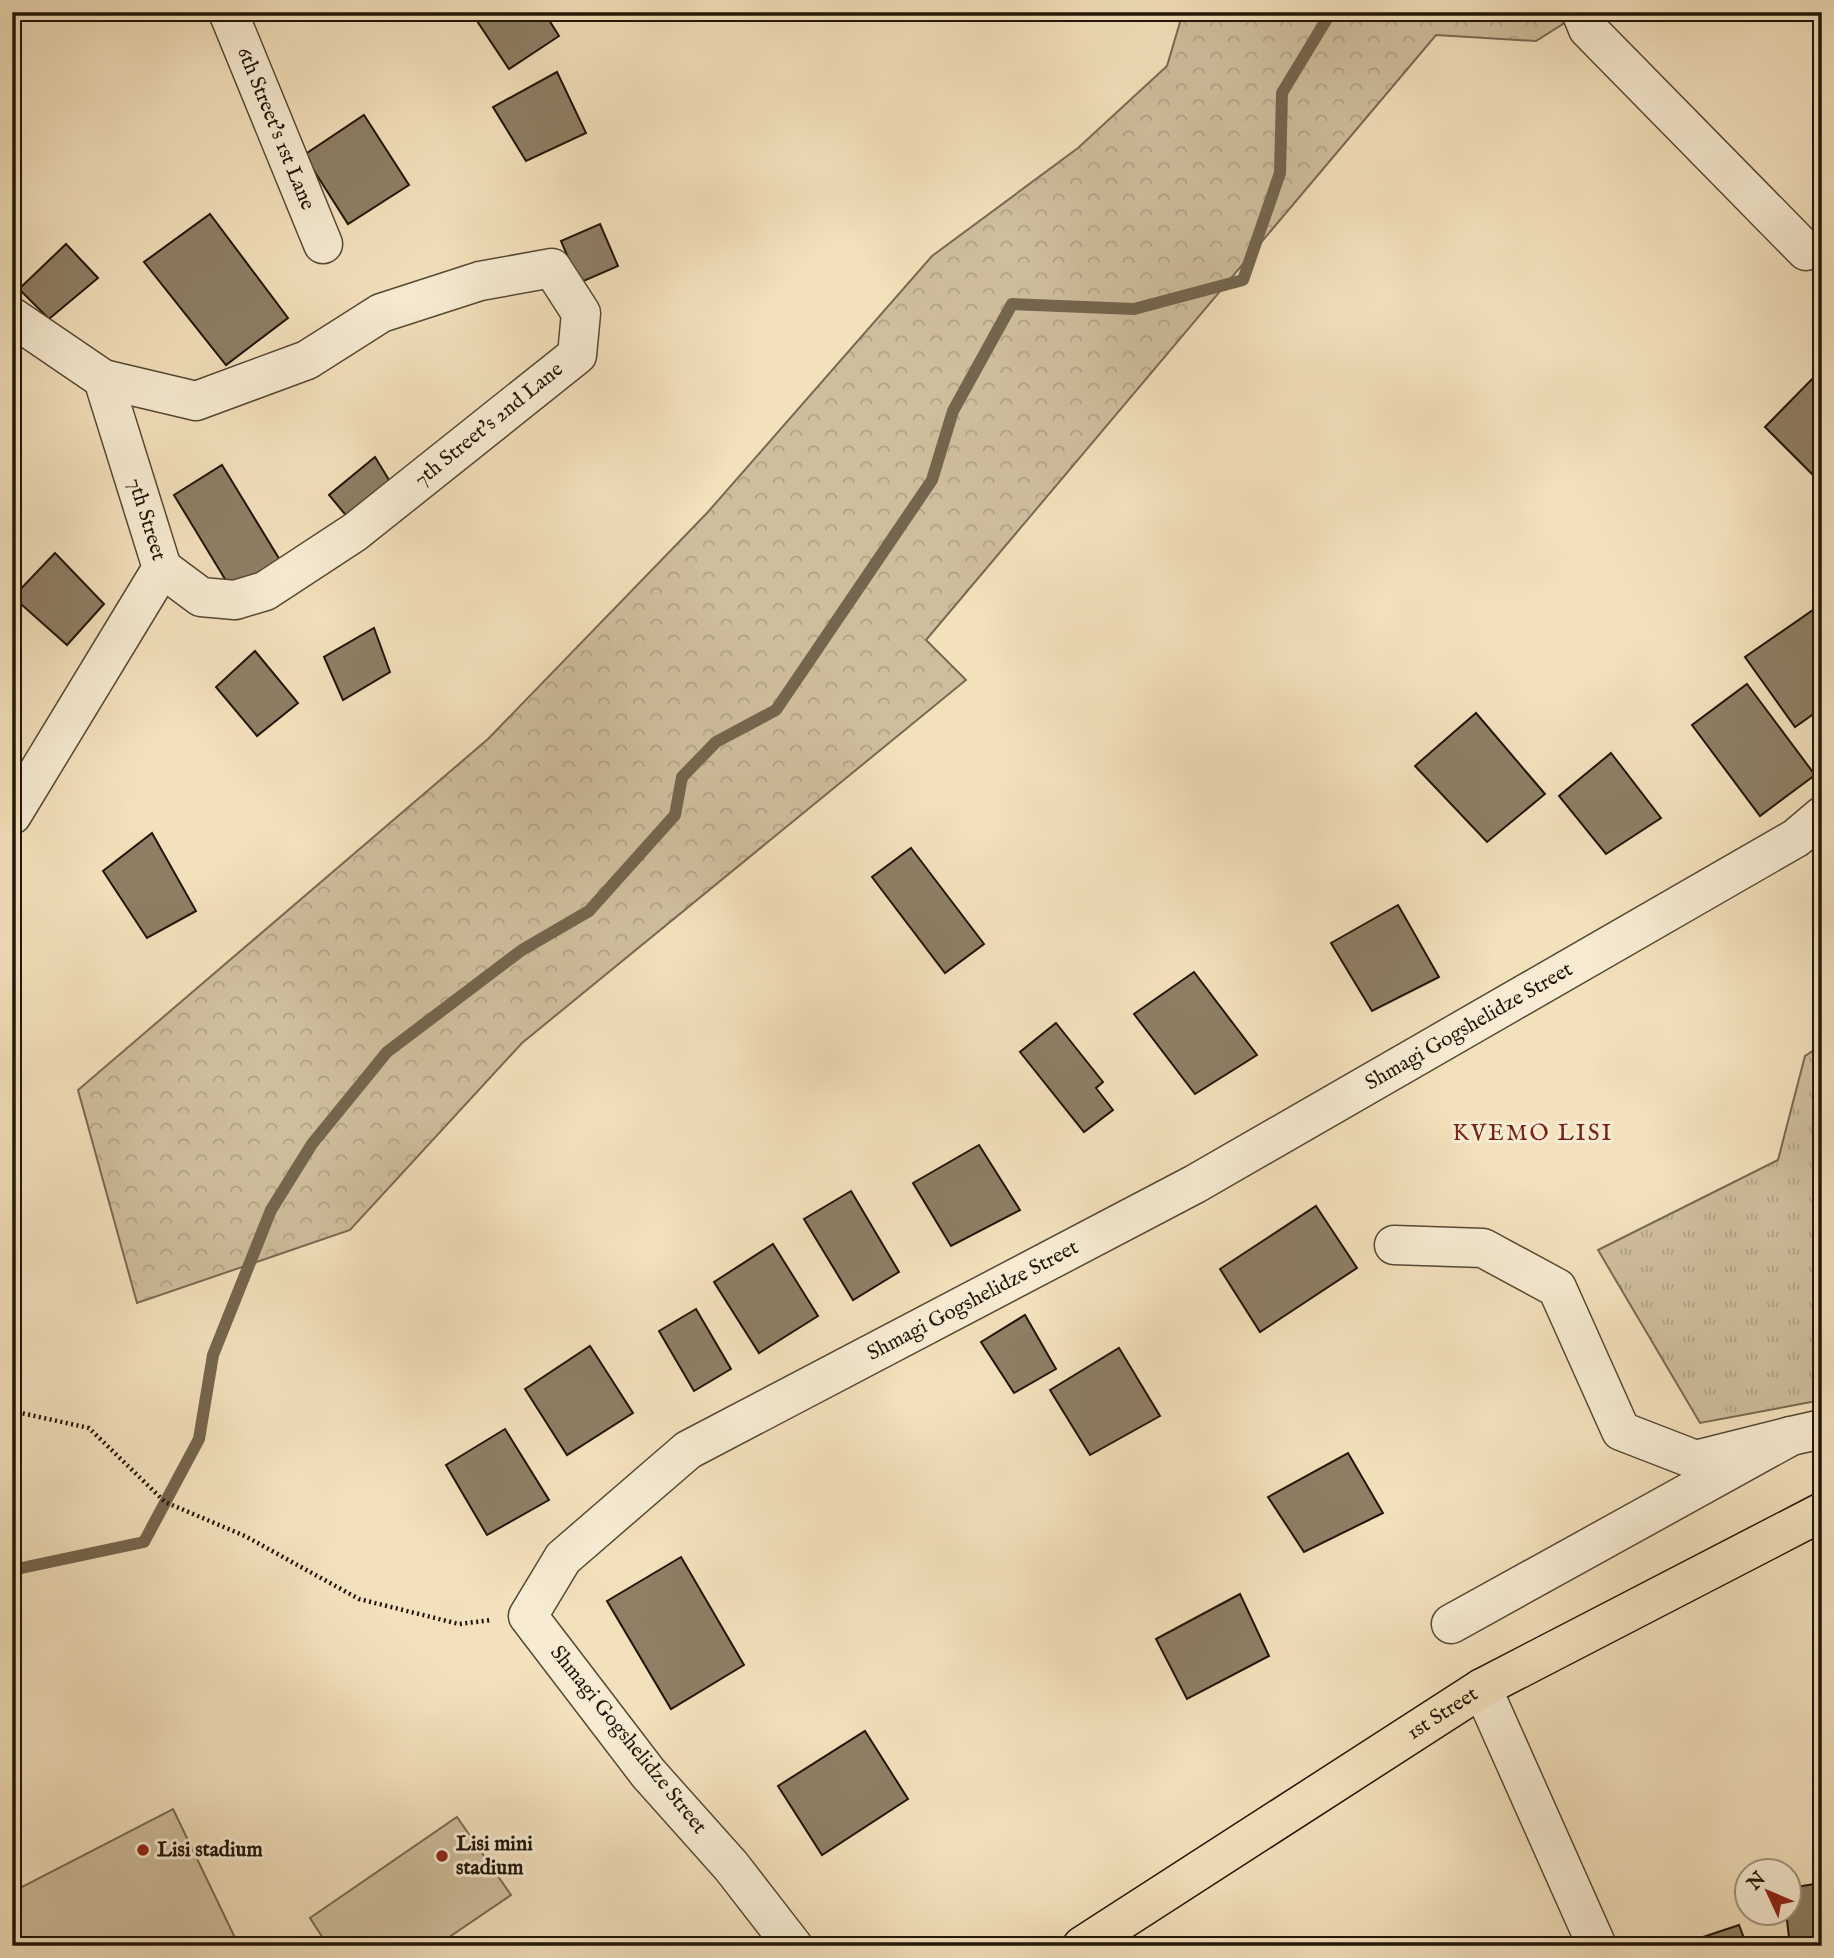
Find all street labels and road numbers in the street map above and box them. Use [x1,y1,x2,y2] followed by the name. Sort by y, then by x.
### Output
[230,43,321,214] street label: 6th Street's 1st Lane
[409,356,569,493] street label: 7th Street's 2nd Lane
[121,475,172,564] street label: 7th Street
[1360,956,1578,1097] street label: Shmagi Gogshelidze Street
[862,1234,1083,1367] street label: Shmagi Gogshelidze Street
[544,1640,712,1840] street label: Shmagi Gogshelidze Street
[1402,1681,1483,1746] street label: 1st Street

